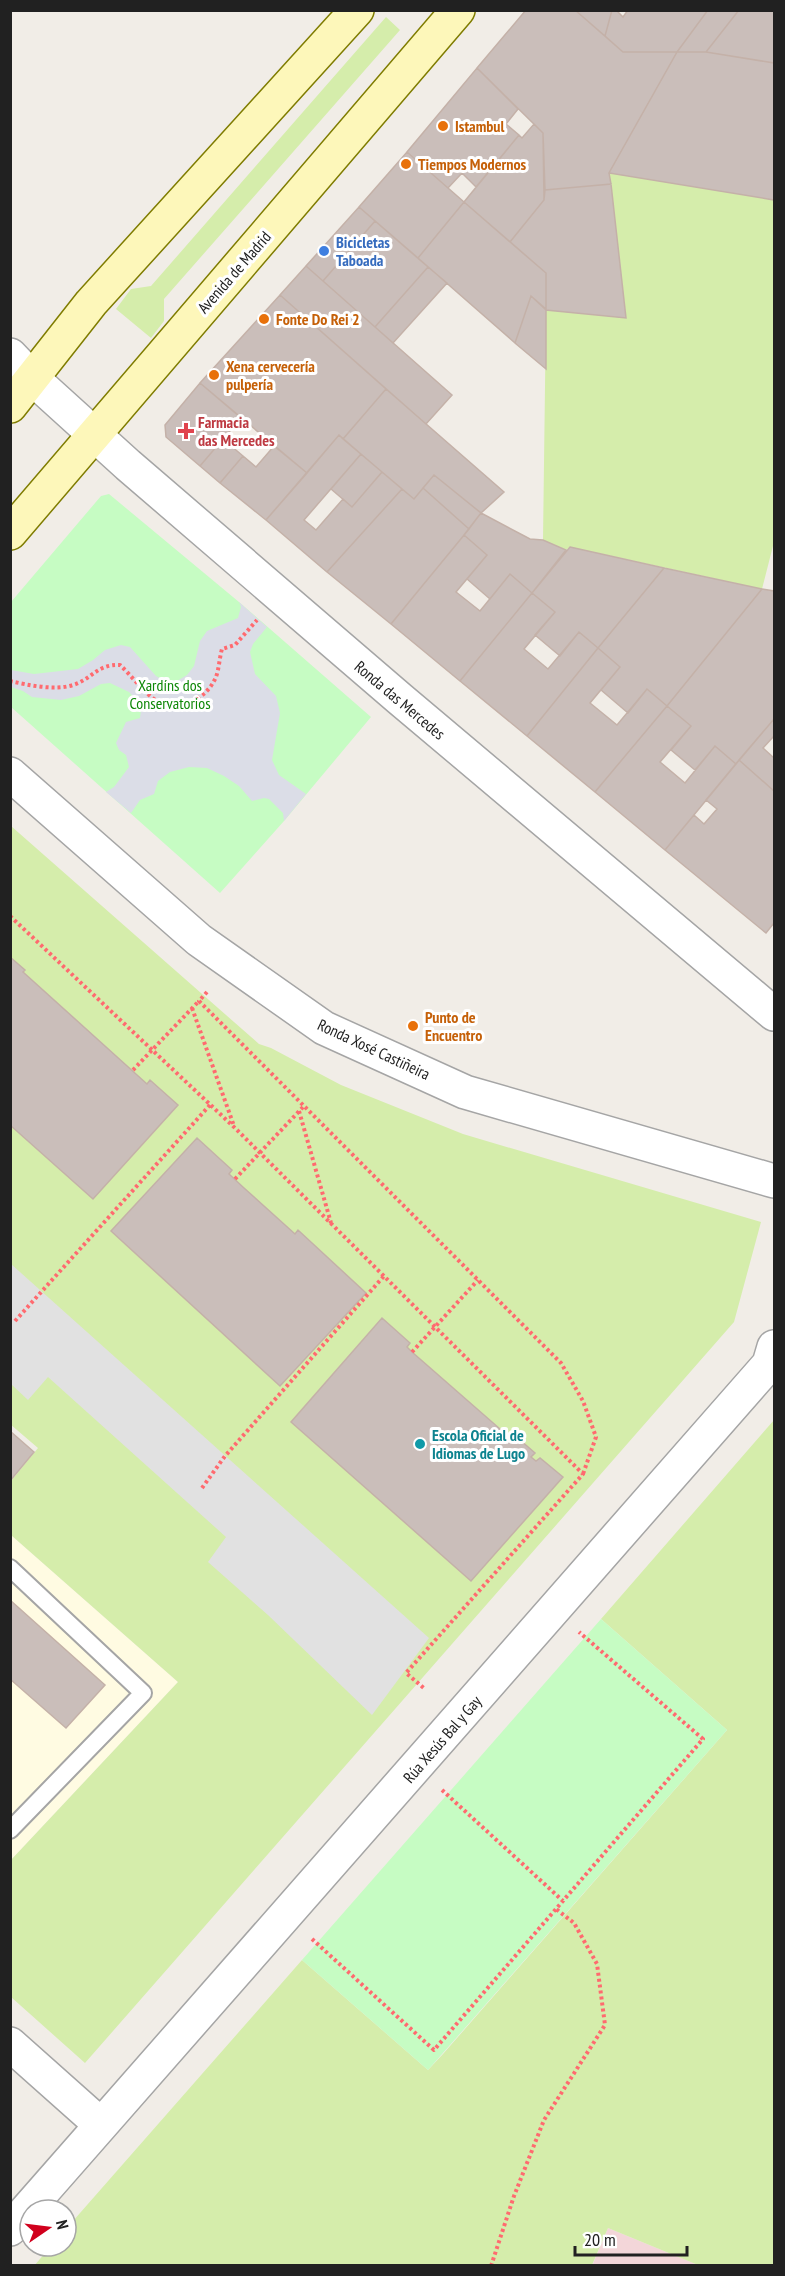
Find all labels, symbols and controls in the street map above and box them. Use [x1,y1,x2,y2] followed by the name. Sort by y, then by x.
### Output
[455,116,505,136] place label: Istambul
[436,119,450,133] marker: Istambul
[418,154,526,174] place label: Tiempos Modernos
[399,157,413,171] marker: Tiempos Modernos
[193,227,275,317] street label: Avenida de Madrid
[336,232,390,270] place label: Bicicletas Taboada
[317,244,331,258] marker: Bicicletas Taboada
[276,309,360,329] place label: Fonte Do Rei 2
[257,312,271,326] marker: Fonte Do Rei 2
[226,356,315,394] place label: Xena cervecería pulpería
[207,368,221,382] marker: Xena cervecería pulpería
[198,412,275,450] place label: Farmacia das Mercedes
[179,424,193,438] marker: Farmacia das Mercedes
[351,656,449,744] street label: Ronda das Mercedes
[129,675,211,713] park label: Xardíns dos Conservatorios
[425,1007,482,1045] place label: Punto de Encuentro
[315,1014,433,1084] street label: Ronda Xosé Castiñeira
[406,1019,420,1033] marker: Punto de Encuentro
[432,1425,525,1463] place label: Escola Oficial de Idiomas de Lugo
[413,1437,427,1451] marker: Escola Oficial de Idiomas de Lugo
[399,1691,485,1787] street label: Rúa Xesús Bal y Gay
[18,2198,78,2258] north arrow
[52,2218,73,2231] text: N
[575,2219,688,2257] scale bar
[584,2228,616,2251] text: 20 m

